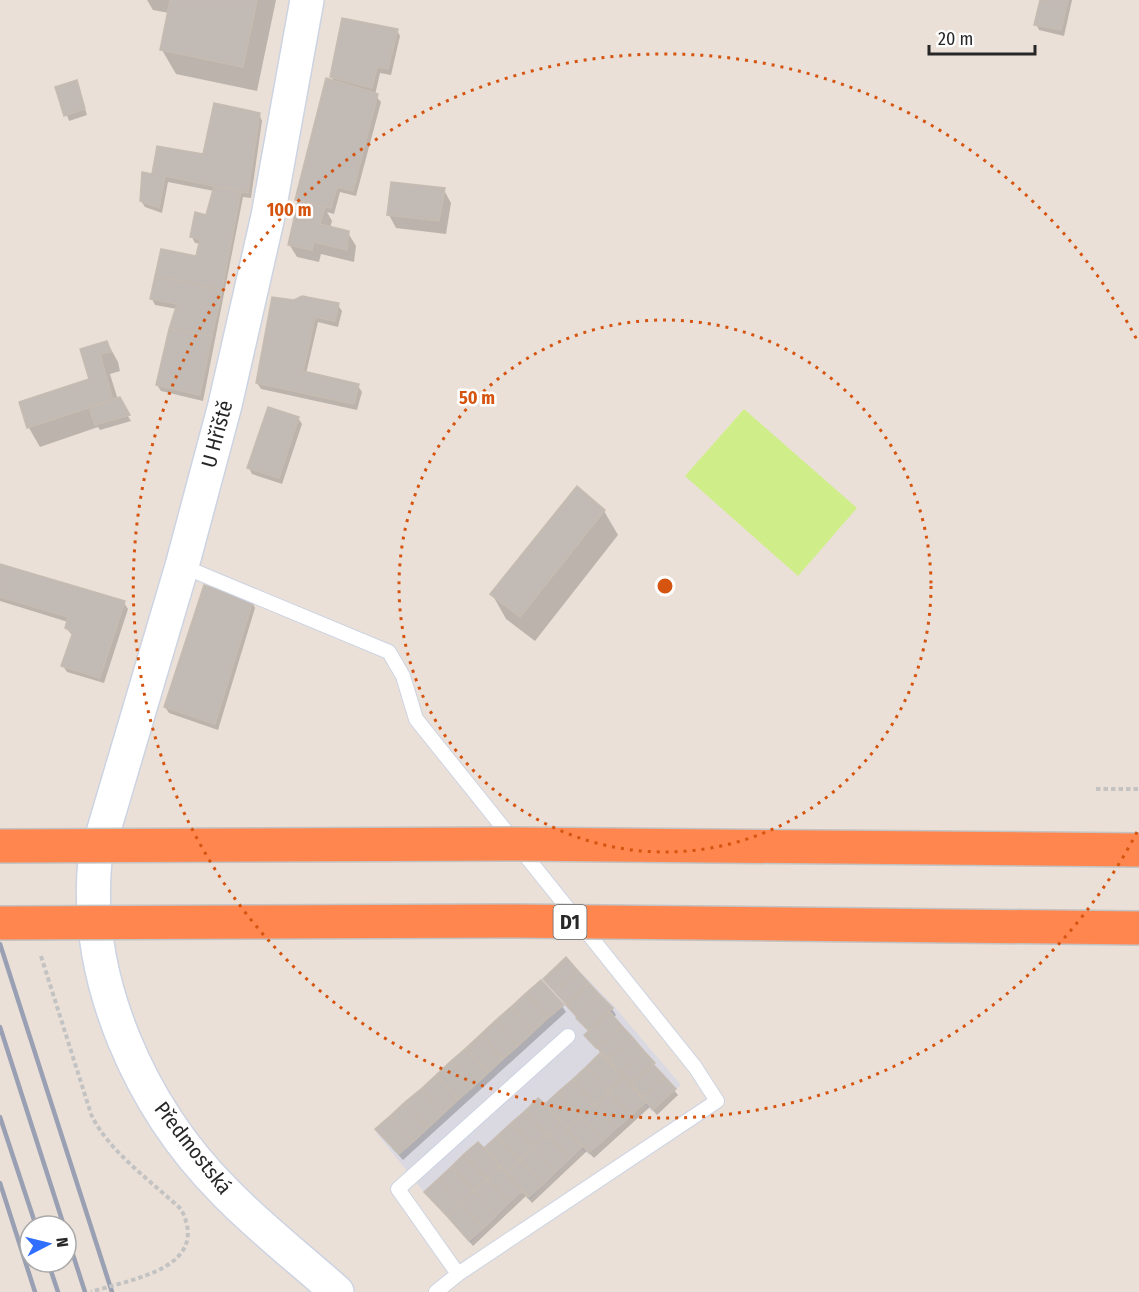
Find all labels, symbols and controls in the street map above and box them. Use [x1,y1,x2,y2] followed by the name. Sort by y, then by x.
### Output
[929,18,1036,56] scale bar
[938,28,973,50] text: 20 m
[267,199,311,221] text: 100 m
[459,387,495,409] text: 50 m
[196,398,238,470] street label: U Hřiště
[655,576,675,596] centre of rings
[554,905,586,939] road number: D1
[149,1096,237,1200] street label: Předmostská
[18,1214,78,1274] north arrow
[52,1236,72,1248] text: N

